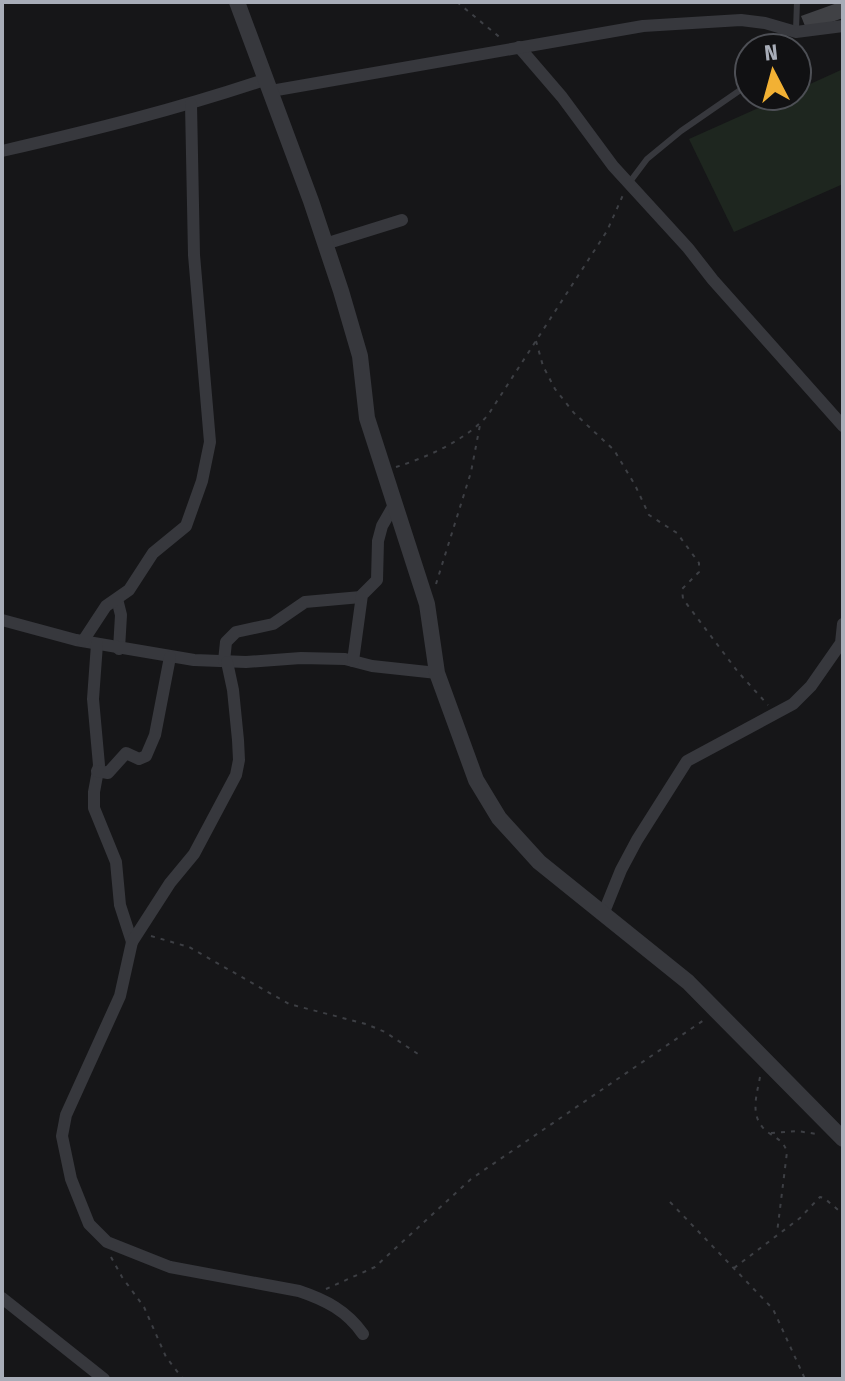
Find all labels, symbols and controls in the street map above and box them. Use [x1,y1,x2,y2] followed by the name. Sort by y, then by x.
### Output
[733,32,813,112] north arrow
[763,38,779,67] text: N

